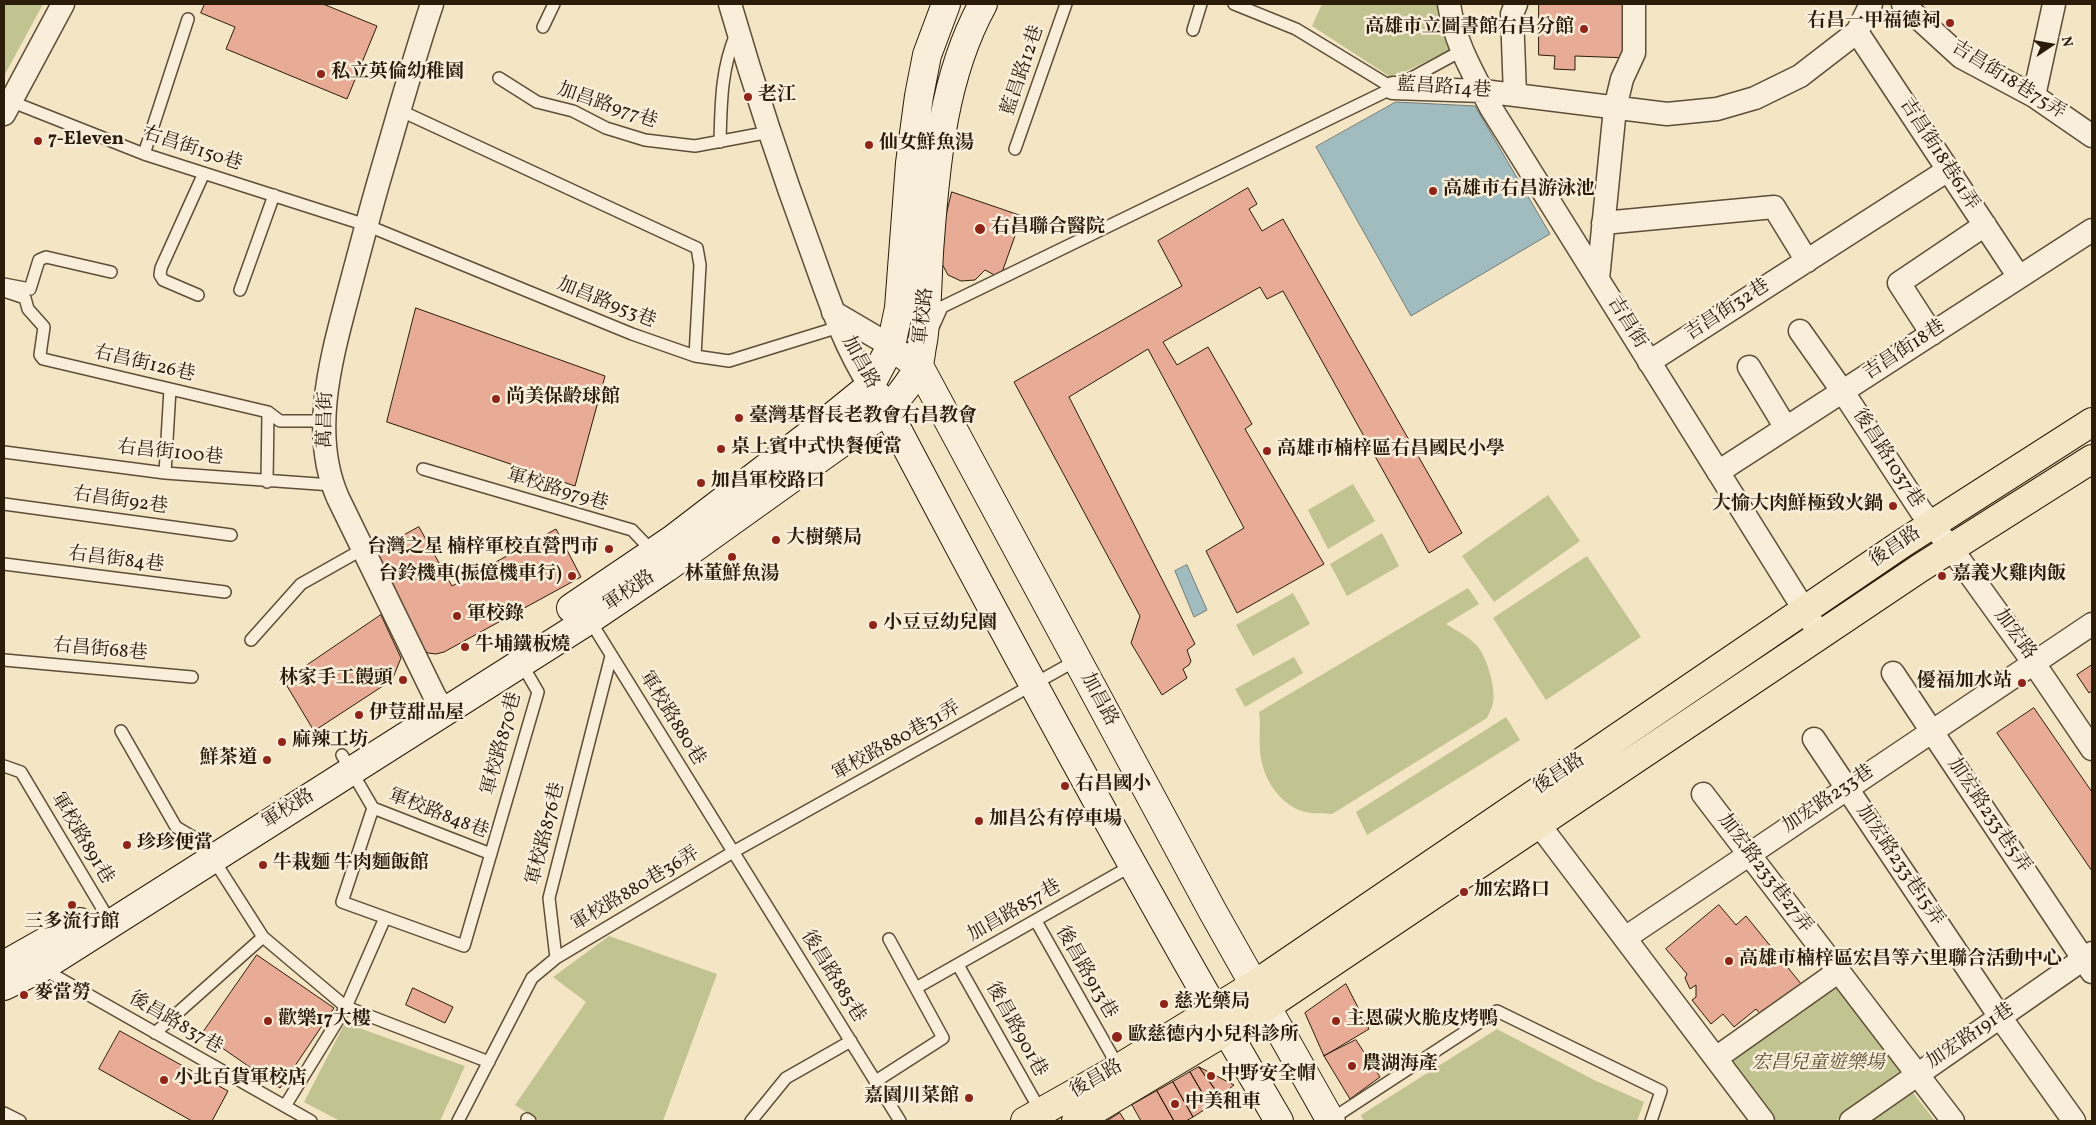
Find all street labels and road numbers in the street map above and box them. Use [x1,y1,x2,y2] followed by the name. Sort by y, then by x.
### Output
[998,23,1050,119] street label: 藍昌路12巷
[1947,37,2069,125] street label: 吉昌街18巷75弄
[1396,74,1492,104] street label: 藍昌路14巷
[554,79,660,135] street label: 加昌路977巷
[1893,95,1983,215] street label: 吉昌街18巷61弄
[139,123,245,177] street label: 右昌街150巷
[553,274,659,334] street label: 加昌路953巷
[1682,275,1774,347] street label: 吉昌街32巷
[911,286,939,346] street label: 軍校路
[1601,293,1651,353] street label: 吉昌街
[1860,316,1950,386] street label: 吉昌街18巷
[835,333,883,393] street label: 加昌路
[91,342,197,388] street label: 右昌街126巷
[315,391,339,449] street label: 萬昌街
[1847,405,1927,513] street label: 後昌路1037巷
[116,437,224,471] street label: 右昌街100巷
[504,465,610,517] street label: 軍校路979巷
[71,484,169,520] street label: 右昌街92巷
[1866,523,1926,573] street label: 後昌路
[67,544,165,578] street label: 右昌街84巷
[600,567,660,617] street label: 軍校路
[1988,605,2040,665] street label: 加宏路
[52,635,148,667] street label: 右昌街68巷
[633,668,709,770] street label: 軍校路880巷
[1075,669,1121,731] street label: 加昌路
[478,690,528,798] street label: 軍校路870巷
[829,697,965,787] street label: 軍校路880巷31弄
[1530,750,1590,800] street label: 後昌路
[1941,754,2035,878] street label: 加宏路233巷5弄
[1779,761,1879,839] street label: 加宏路233巷
[523,781,571,887] street label: 軍校路876巷
[259,785,319,835] street label: 軍校路
[385,785,491,845] street label: 軍校路848巷
[45,789,117,889] street label: 軍校路891巷
[1850,801,1948,931] street label: 加宏路233巷15弄
[1712,810,1816,938] street label: 加宏路233巷27弄
[568,843,704,937] street label: 軍校路880巷36弄
[964,876,1066,948] street label: 加昌路857巷
[1049,923,1121,1023] street label: 後昌路913巷
[795,927,869,1027] street label: 後昌路885巷
[980,979,1050,1081] street label: 後昌路901巷
[124,988,226,1060] street label: 後昌路837巷
[1923,999,2019,1075] street label: 加宏路191巷
[1067,1056,1127,1104] street label: 後昌路

